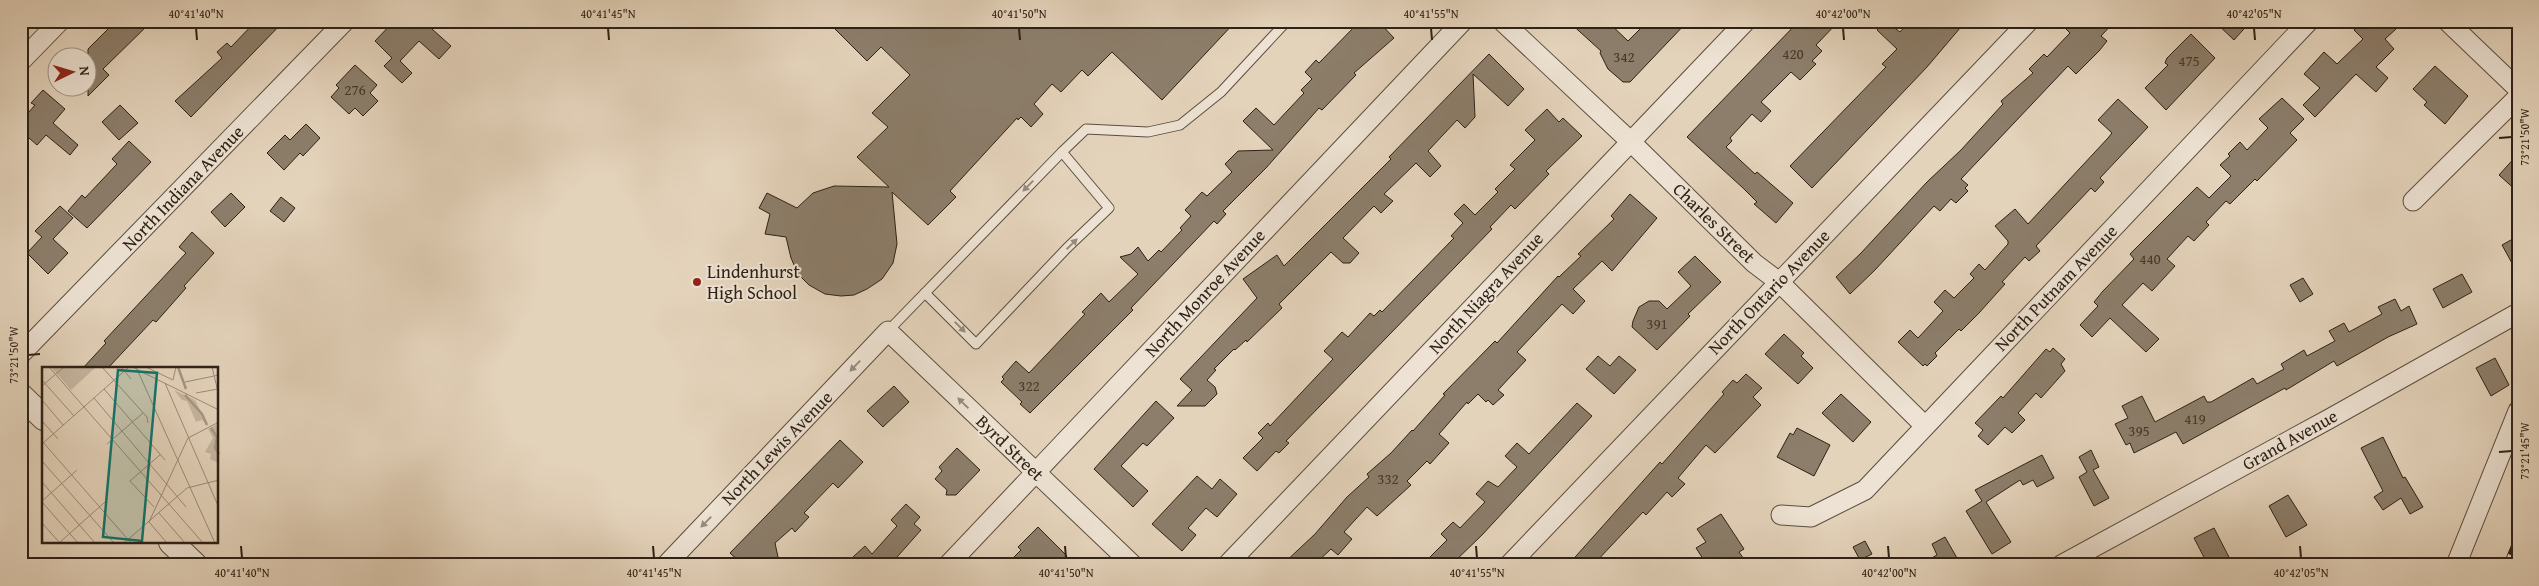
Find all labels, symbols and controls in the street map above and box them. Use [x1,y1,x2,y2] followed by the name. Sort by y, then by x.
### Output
[168,5,224,22] text: 40°41'40"N
[580,5,636,22] text: 40°41'45"N
[991,5,1047,22] text: 40°41'50"N
[1403,5,1459,22] text: 40°41'55"N
[1815,5,1871,22] text: 40°42'00"N
[2226,5,2282,22] text: 40°42'05"N
[1782,43,1804,64] house number: 420
[1613,46,1635,67] house number: 342
[48,48,98,98] north arrow
[2178,50,2200,71] house number: 475
[75,65,95,77] text: N
[344,79,366,100] house number: 276
[2516,107,2533,166] text: 73°21'50"W
[115,119,250,257] street label: North Indiana Avenue
[1667,176,1762,270] street label: Charles Street
[1023,180,1035,192] one-way arrow
[1988,218,2123,357] street label: North Putnam Avenue
[1138,222,1271,363] street label: North Monroe Avenue
[1701,223,1836,361] street label: North Ontario Avenue
[1422,226,1549,360] street label: North Niagra Avenue
[1066,238,1078,250] one-way arrow
[2139,248,2161,269] house number: 440
[707,258,801,306] place label: Lindenhurst High School
[691,276,703,288] marker: Lindenhurst High School
[1646,313,1668,334] house number: 391
[954,321,966,333] one-way arrow
[5,325,22,384] text: 73°21'50"W
[849,360,861,372] one-way arrow
[42,367,219,544] inset map
[1018,375,1040,396] house number: 322
[715,384,839,511] street label: North Lewis Avenue
[957,397,969,409] one-way arrow
[2237,402,2342,477] street label: Grand Avenue
[970,408,1051,487] street label: Byrd Street
[2184,408,2206,429] house number: 419
[2128,420,2150,441] house number: 395
[2516,421,2533,480] text: 73°21'45"W
[1377,468,1399,489] house number: 332
[700,516,712,528] one-way arrow
[214,564,270,581] text: 40°41'40"N
[626,564,682,581] text: 40°41'45"N
[1038,564,1094,581] text: 40°41'50"N
[1449,564,1505,581] text: 40°41'55"N
[1861,564,1917,581] text: 40°42'00"N
[2273,564,2329,581] text: 40°42'05"N

